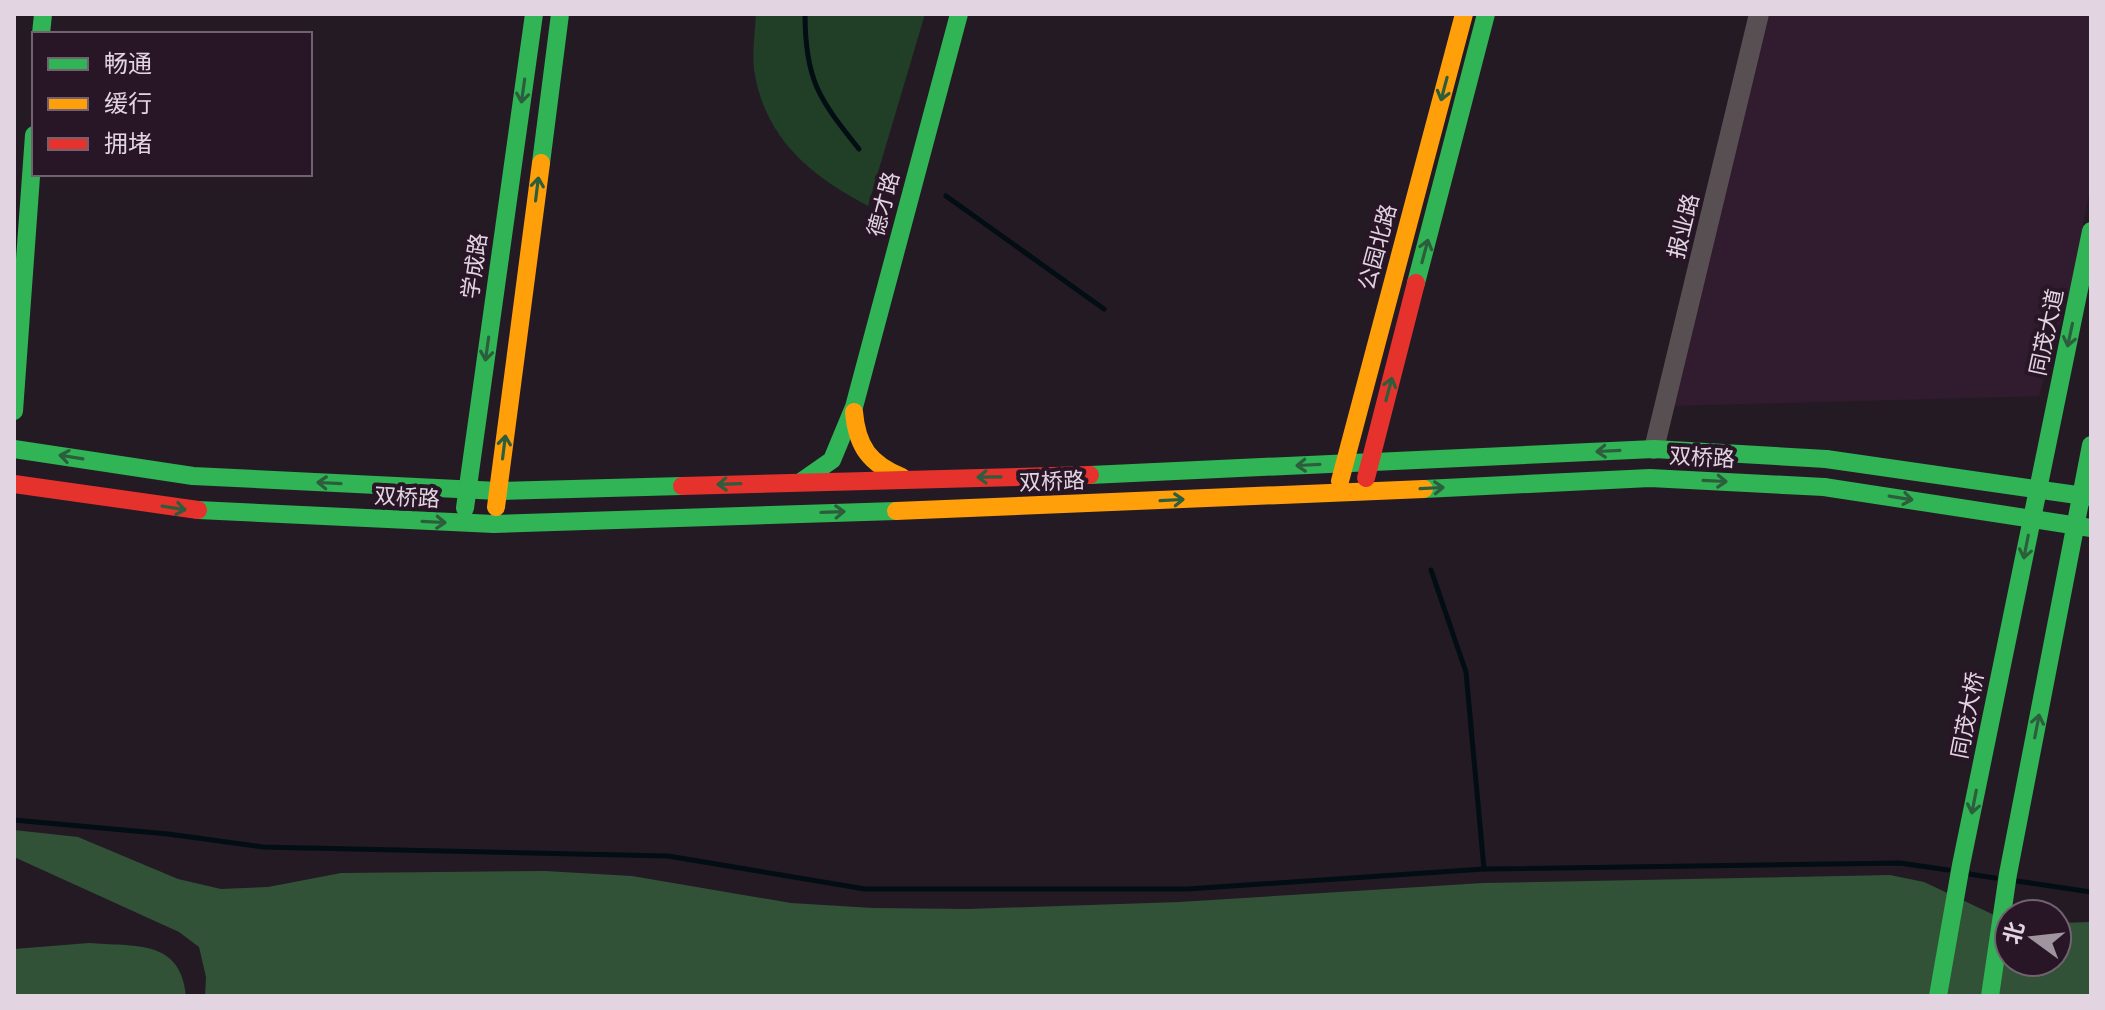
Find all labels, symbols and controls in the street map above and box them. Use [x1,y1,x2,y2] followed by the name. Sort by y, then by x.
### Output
[32,32,312,176] legend
[104,50,152,78] text: 畅通
[1435,76,1450,102] one-way arrow
[515,78,530,103] one-way arrow
[104,90,152,118] text: 缓行
[104,130,152,158] text: 拥堵
[863,169,904,239] street label: 德才路
[530,177,545,202] one-way arrow
[1663,191,1704,261] street label: 报业路
[1354,201,1401,293] street label: 公园北路
[458,232,491,300] street label: 学成路
[1418,238,1433,264] one-way arrow
[2025,286,2068,378] street label: 同茂大道
[2062,322,2077,347] one-way arrow
[479,336,494,361] one-way arrow
[1383,376,1398,402] one-way arrow
[497,434,512,460] one-way arrow
[1668,443,1736,472] street label: 双桥路
[1595,444,1622,459] one-way arrow
[59,449,84,464] one-way arrow
[1295,458,1322,473] one-way arrow
[1019,468,1085,495] street label: 双桥路
[976,469,1003,485] one-way arrow
[1701,474,1728,489] one-way arrow
[316,475,343,490] one-way arrow
[716,476,743,491] one-way arrow
[1418,481,1445,496] one-way arrow
[373,483,441,512] street label: 双桥路
[1158,492,1185,507] one-way arrow
[1888,492,1913,507] one-way arrow
[161,501,186,516] one-way arrow
[820,505,846,520] one-way arrow
[420,515,447,530] one-way arrow
[2018,534,2033,560] one-way arrow
[1947,670,1988,761] street label: 同茂大桥
[2030,714,2045,739] one-way arrow
[1966,789,1981,814] one-way arrow
[1993,898,2073,978] north arrow
[1999,919,2029,947] text: 北

